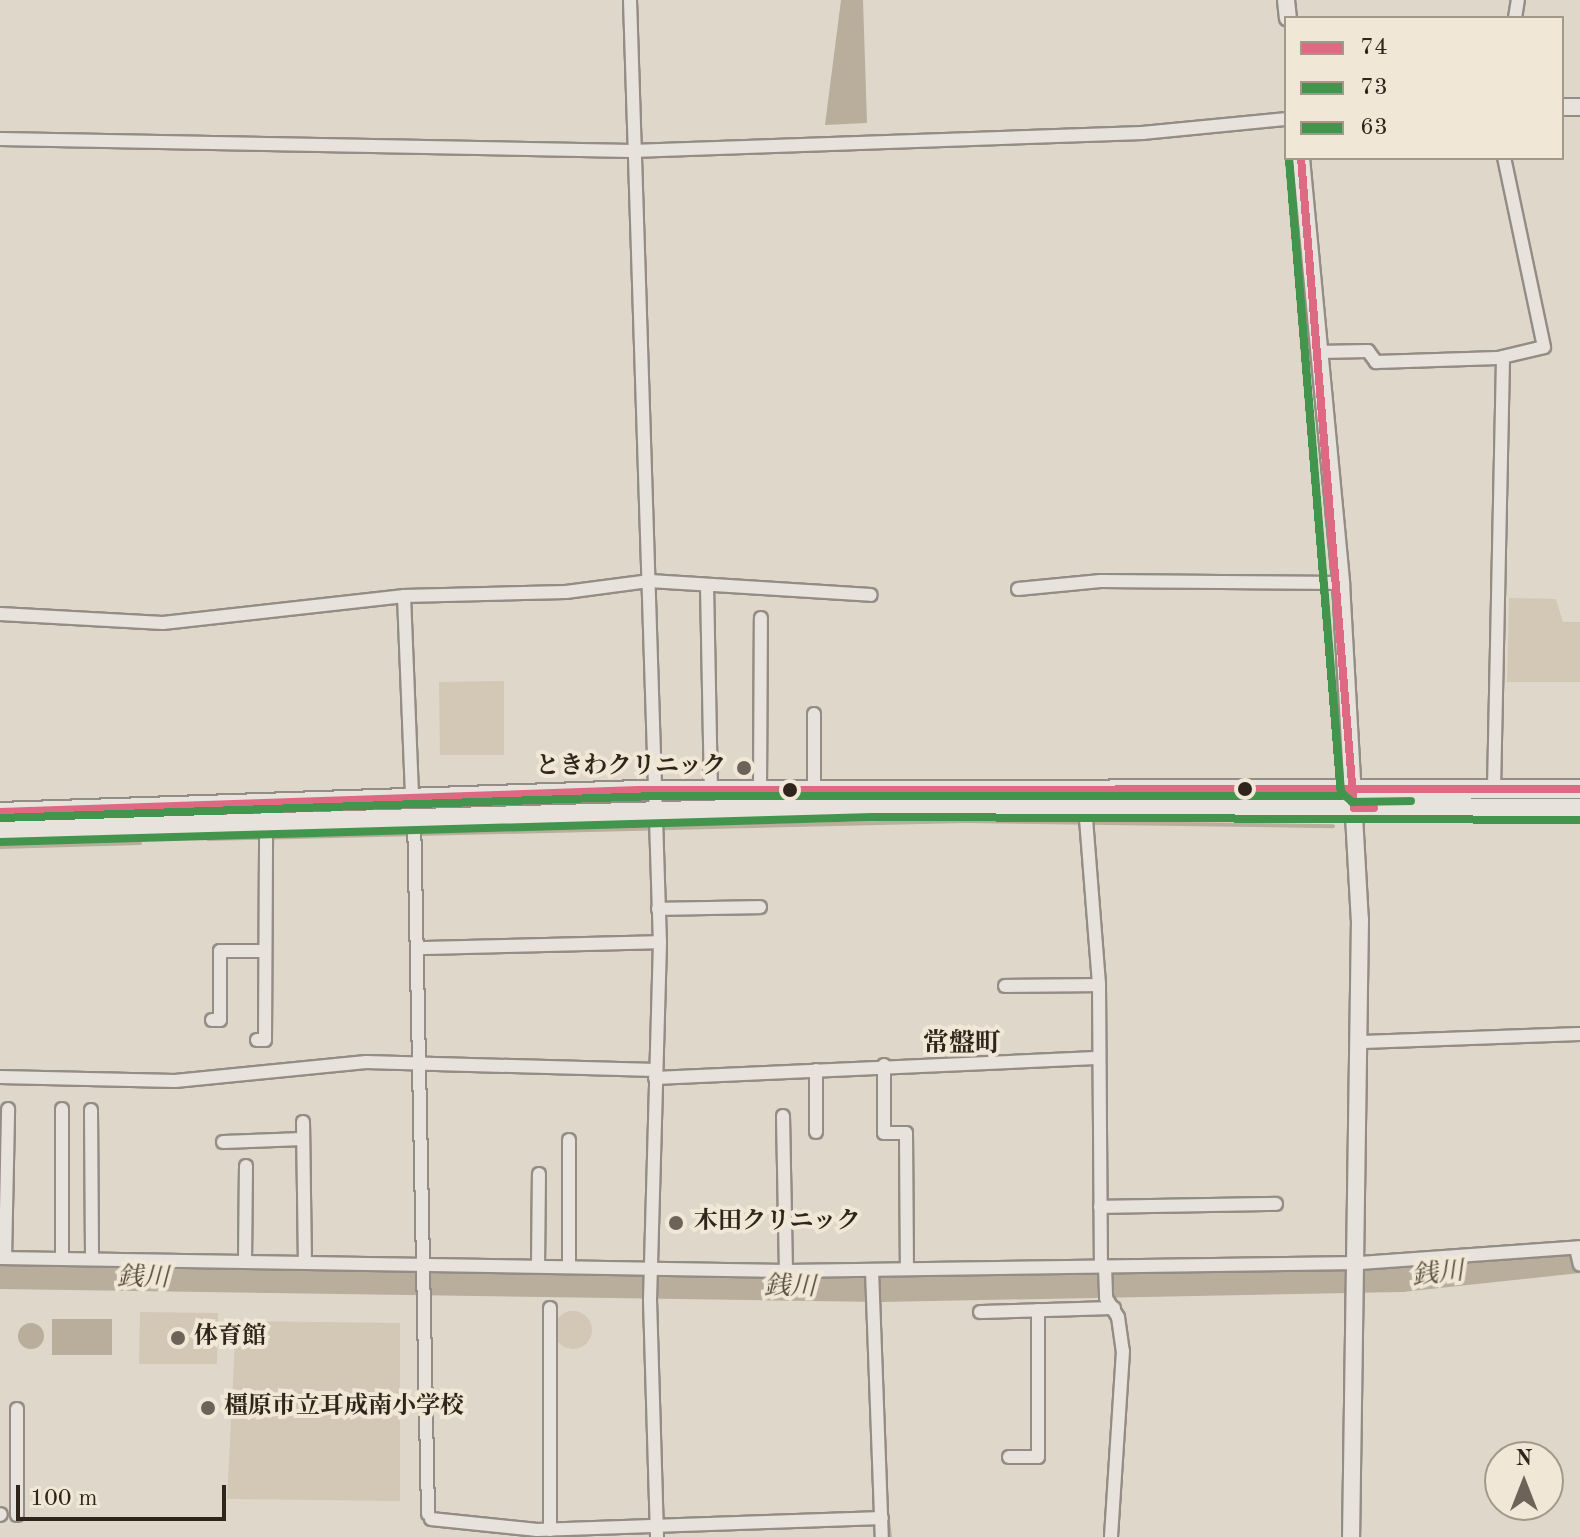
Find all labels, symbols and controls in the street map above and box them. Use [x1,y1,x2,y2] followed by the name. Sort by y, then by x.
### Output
[1284,16,1564,160] legend
[1360,36,1388,60] text: 74
[1360,76,1388,100] text: 73
[1360,116,1388,140] text: 63
[534,754,726,782] place label: ときわクリニック
[733,757,755,779] marker: ときわクリニック
[1237,781,1253,797] unlabelled marker
[782,782,798,798] unlabelled marker
[923,1029,1001,1061] district label: 常盤町
[694,1209,862,1237] place label: 木田クリニック
[665,1212,687,1234] marker: 木田クリニック
[1411,1257,1465,1293] water label: 銭川
[117,1263,169,1295] water label: 銭川
[764,1272,816,1304] water label: 銭川
[194,1324,266,1352] place label: 体育館
[169,1329,187,1347] marker: 体育館
[224,1394,464,1422] place label: 橿原市立耳成南小学校
[199,1399,217,1417] marker: 橿原市立耳成南小学校
[1484,1441,1564,1521] north arrow
[1516,1448,1532,1470] text: N
[20,1469,230,1519] scale bar
[30,1487,98,1511] text: 100 m

